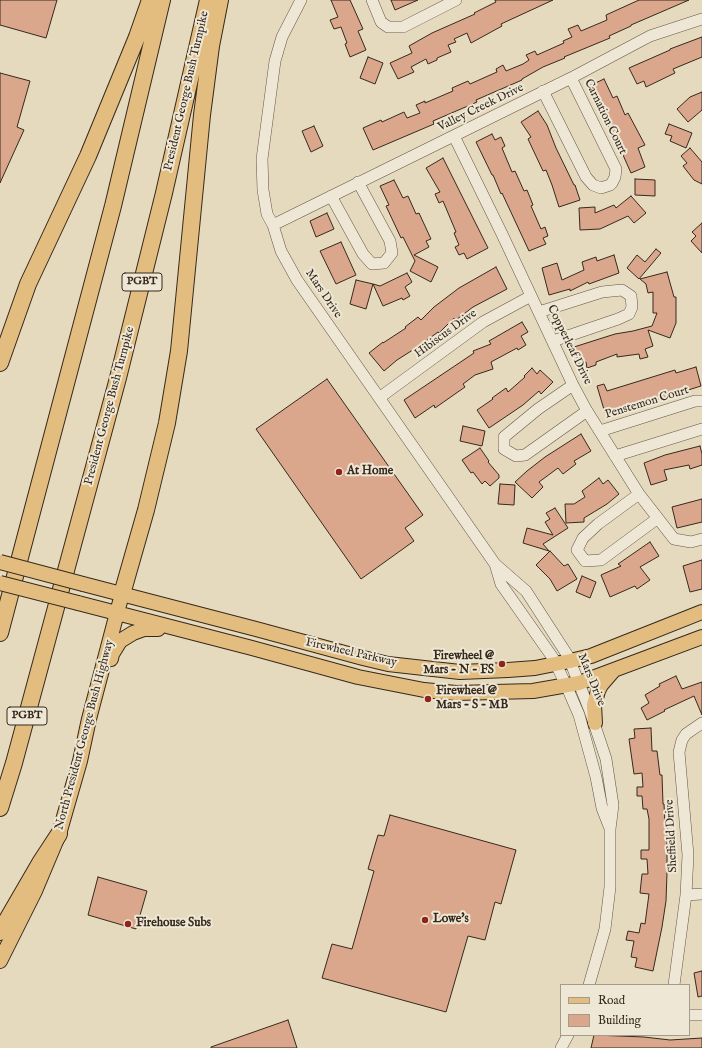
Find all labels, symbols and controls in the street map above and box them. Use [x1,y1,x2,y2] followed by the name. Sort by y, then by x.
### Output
[162,10,212,172] street label: President George Bush Turnpike
[581,77,629,157] street label: Carnation Court
[436,81,526,135] street label: Valley Creek Drive
[301,267,345,321] street label: Mars Drive
[122,273,162,291] road number: PGBT
[544,303,594,387] street label: Copperleaf Drive
[412,307,480,361] street label: Hibiscus Drive
[82,325,138,487] street label: President George Bush Turnpike
[603,383,691,423] street label: Penstemon Court
[347,465,393,479] place label: At Home
[334,467,344,477] marker: At Home
[304,635,398,671] street label: Firewheel Parkway
[53,638,117,832] street label: North President George Bush Highway
[423,650,494,678] place label: Firewheel @ Mars - N - FS
[574,651,608,709] street label: Mars Drive
[497,659,507,669] marker: Firewheel @ Mars - N - FS
[436,685,508,713] place label: Firewheel @ Mars - S - MB
[423,694,433,704] marker: Firewheel @ Mars - S - MB
[7,707,47,725] road number: PGBT
[663,799,681,873] street label: Sheffield Drive
[433,913,469,927] place label: Lowe's
[420,915,430,925] marker: Lowe's
[136,917,211,931] place label: Firehouse Subs
[123,919,133,929] marker: Firehouse Subs
[560,984,690,1036] legend
[598,993,625,1008] text: Road
[598,1013,641,1028] text: Building

